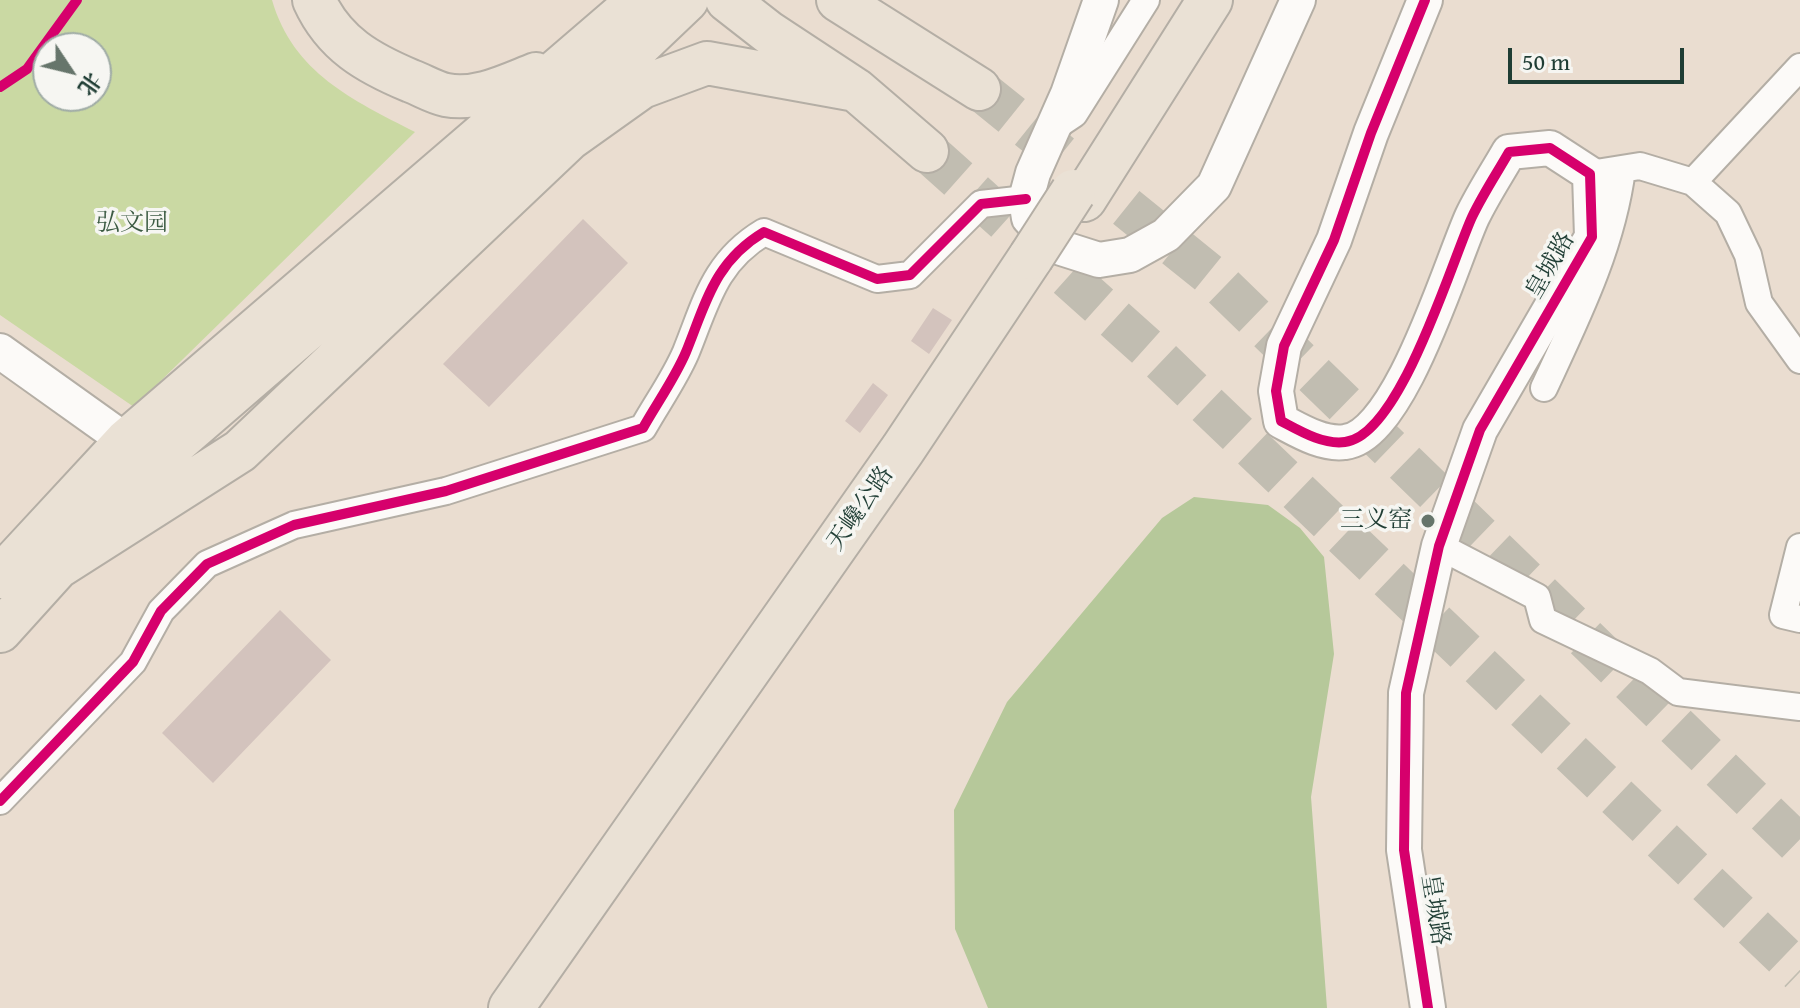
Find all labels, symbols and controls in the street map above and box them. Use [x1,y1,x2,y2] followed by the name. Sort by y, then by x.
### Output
[32,32,112,112] north arrow
[1512,32,1688,82] scale bar
[1522,44,1570,79] text: 50 m
[71,66,109,103] text: 北
[96,210,168,238] park label: 弘文园
[1521,228,1581,304] street label: 皇城路
[822,461,900,557] street label: 天巉公路
[1340,507,1412,535] place label: 三义窑
[1419,512,1437,530] marker: 三义窑
[1414,872,1454,948] street label: 皇城路

